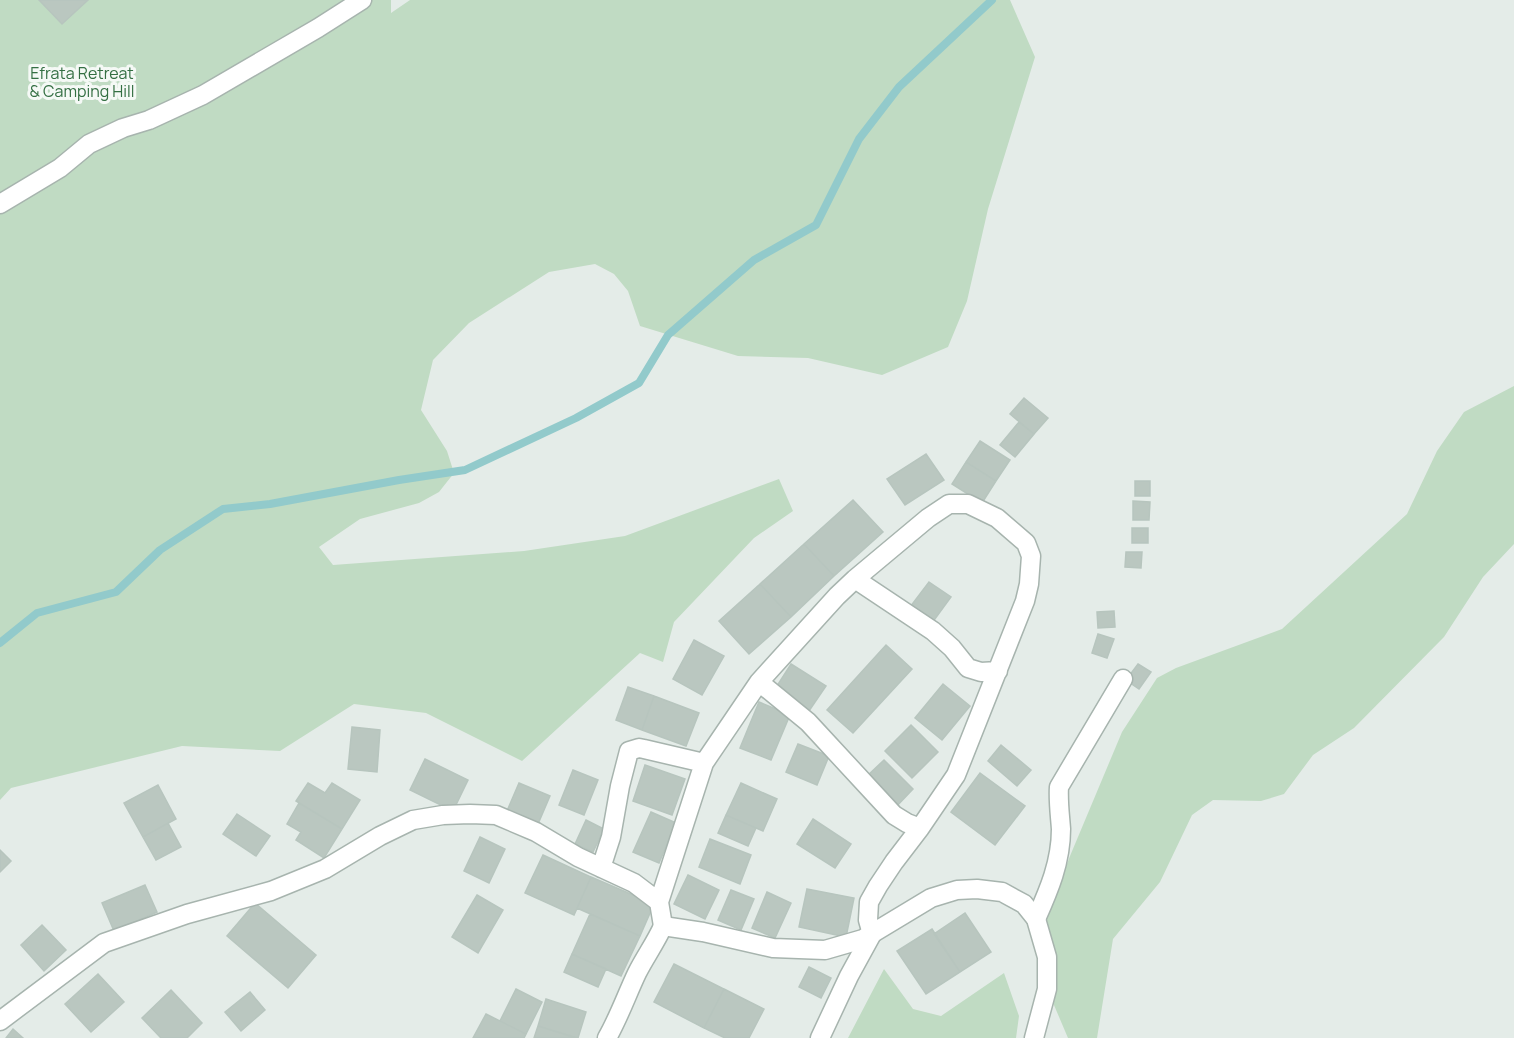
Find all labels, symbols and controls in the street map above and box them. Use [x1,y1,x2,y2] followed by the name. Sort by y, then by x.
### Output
[29,62,135,102] park label: Efrata Retreat & Camping Hill

